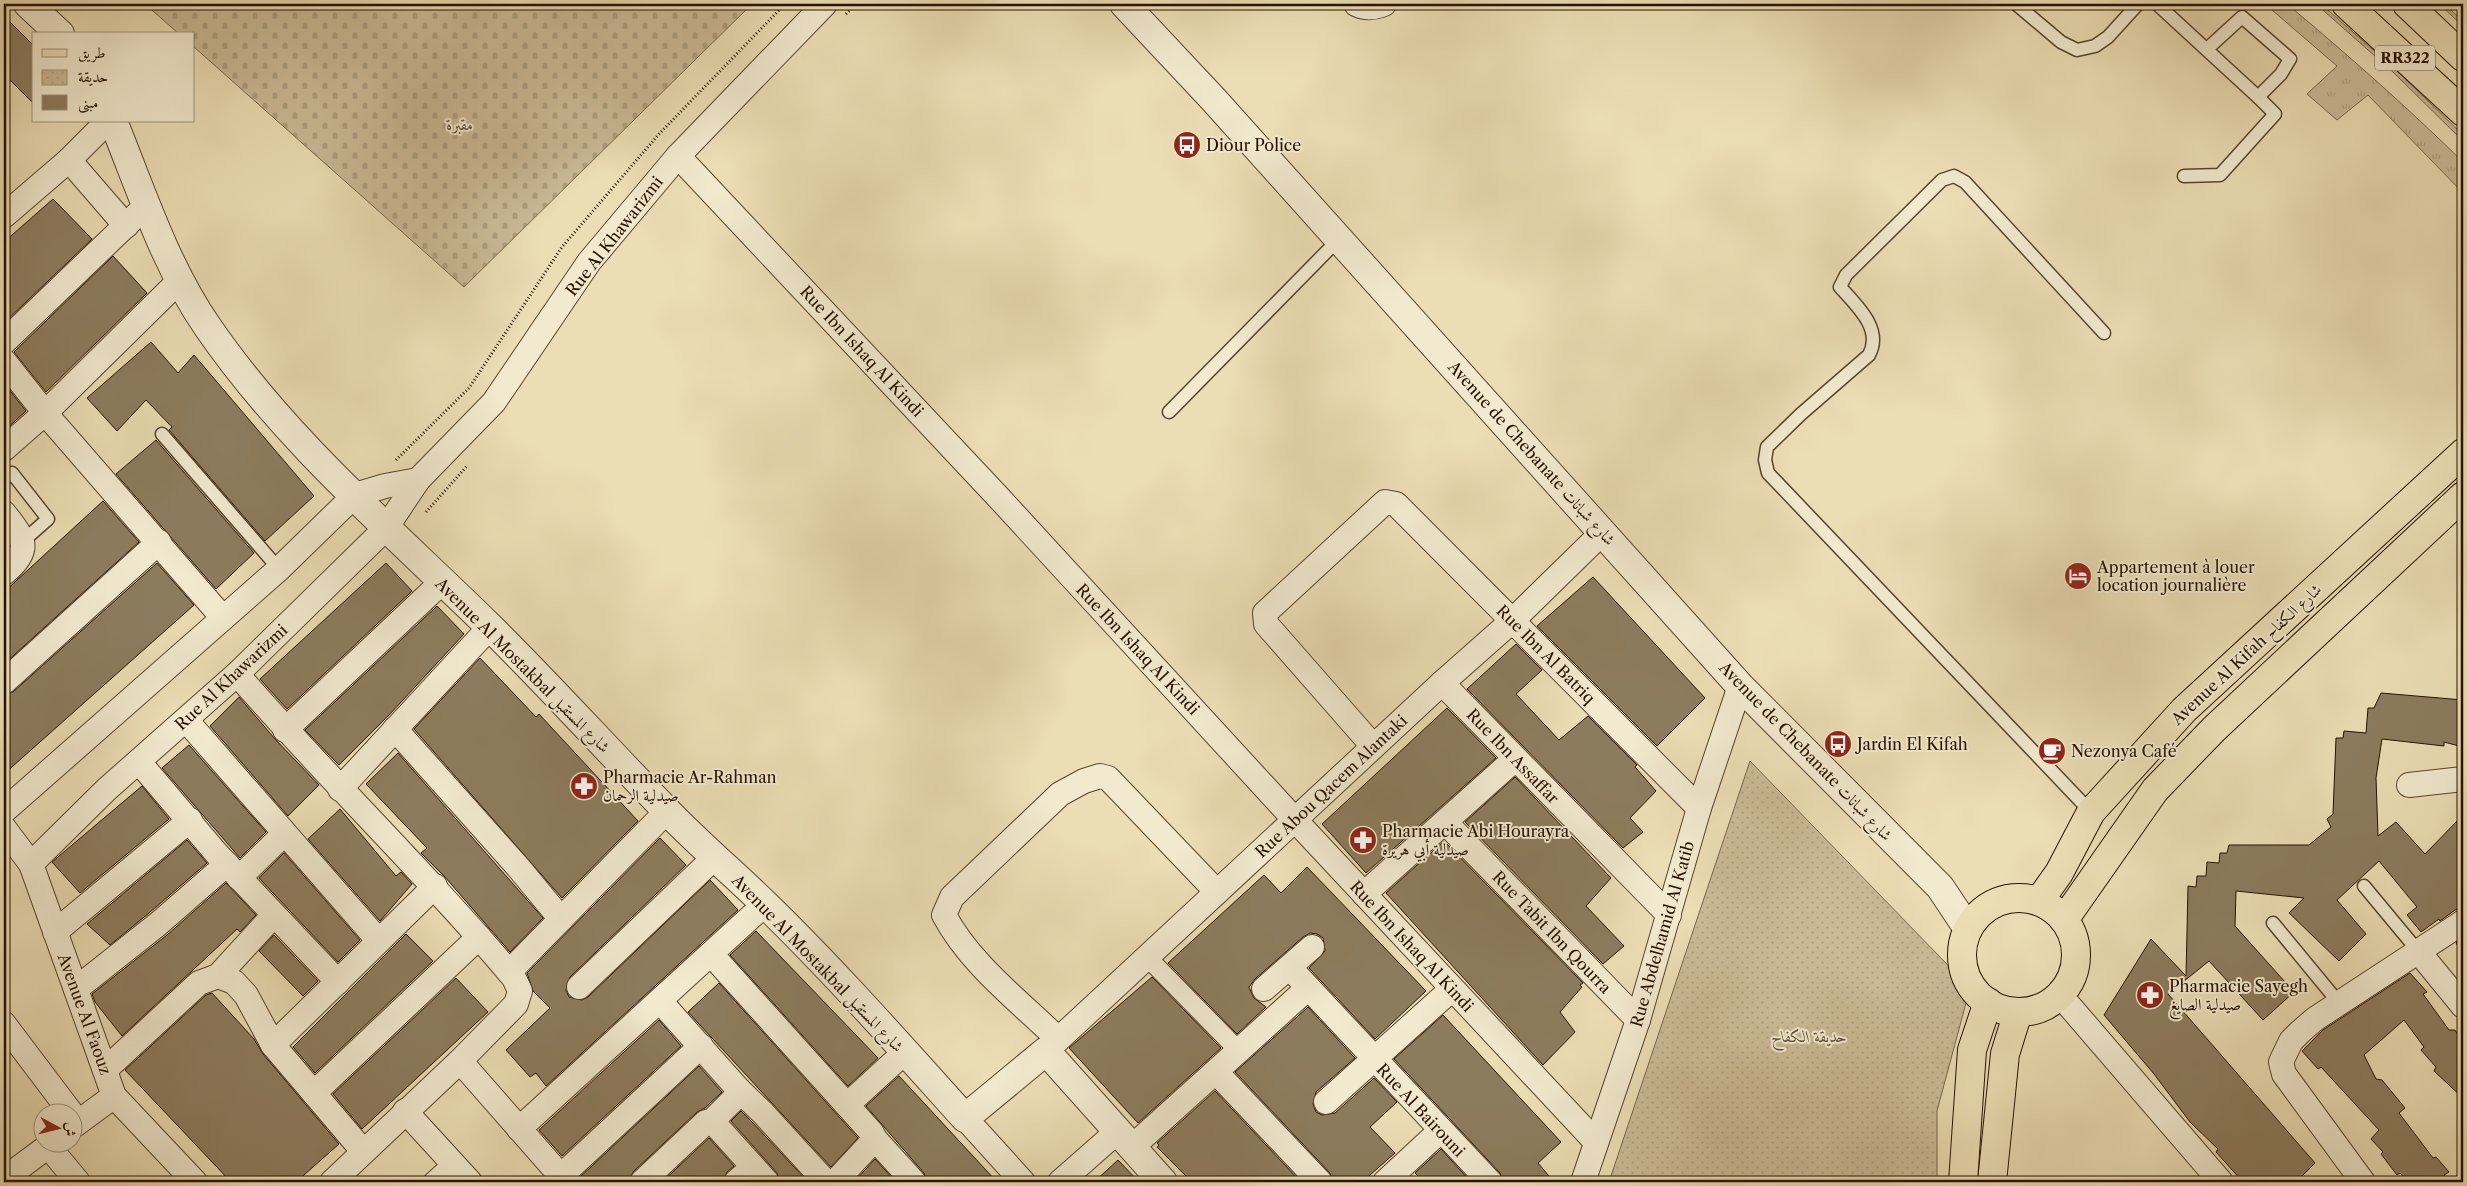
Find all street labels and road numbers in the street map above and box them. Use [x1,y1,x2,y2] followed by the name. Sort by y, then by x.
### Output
[2375,46,2435,70] road number: RR322
[561,172,667,300] street label: Rue Al Khawarizmi
[796,281,928,421] street label: Rue Ibn Ishaq Al Kindi
[1440,356,1620,552] street label: Avenue de Chebanate شارع شبانات
[428,573,614,759] street label: Avenue Al Mostakbal شارع المستقبل
[1072,579,1204,719] street label: Rue Ibn Ishaq Al Kindi
[2166,579,2329,733] street label: Avenue Al Kifah شارع الكفاح
[1492,600,1600,708] street label: Rue Ibn Al Batriq
[171,620,291,734] street label: Rue Al Khawarizmi
[1712,657,1897,847] street label: Avenue de Chebanate شارع شبانات
[1463,704,1564,808] street label: Rue Ibn Assaffar
[1251,710,1411,862] street label: Rue Abou Qacem Alantaki
[1626,839,1698,1029] street label: Rue Abdelhamid Al Katib
[1488,867,1616,998] street label: Rue Tabit Ibn Qourra
[724,869,908,1059] street label: Avenue Al Mostakbal شارع المستقبل
[1346,876,1478,1016] street label: Rue Ibn Ishaq Al Kindi
[53,950,116,1077] street label: Avenue Al Faouz
[1373,1059,1470,1161] street label: Rue Al Bairouni

